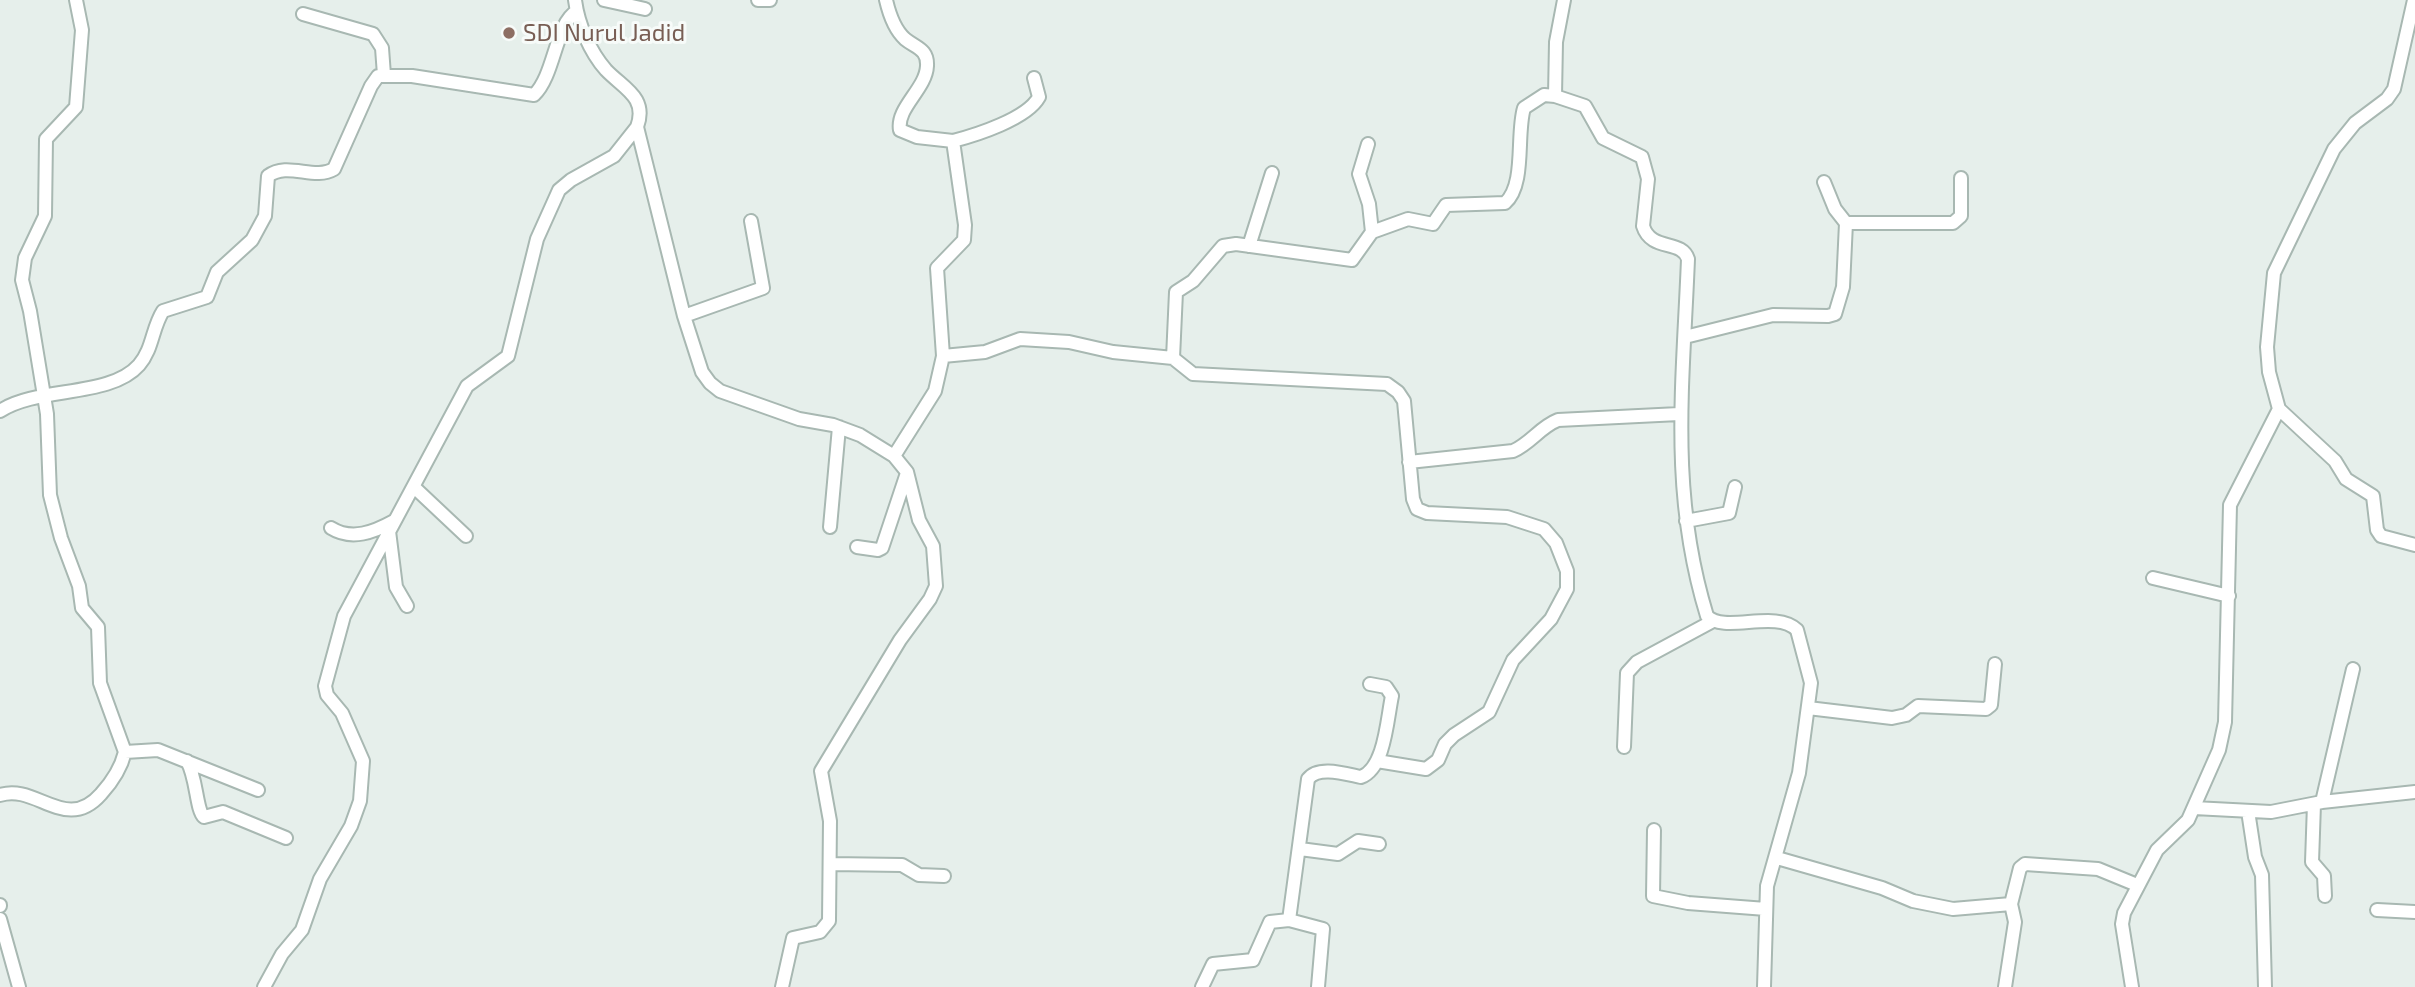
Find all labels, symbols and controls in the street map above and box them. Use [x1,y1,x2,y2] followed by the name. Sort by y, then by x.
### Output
[523,19,685,47] place label: SDI Nurul Jadid
[501,25,517,41] marker: SDI Nurul Jadid

